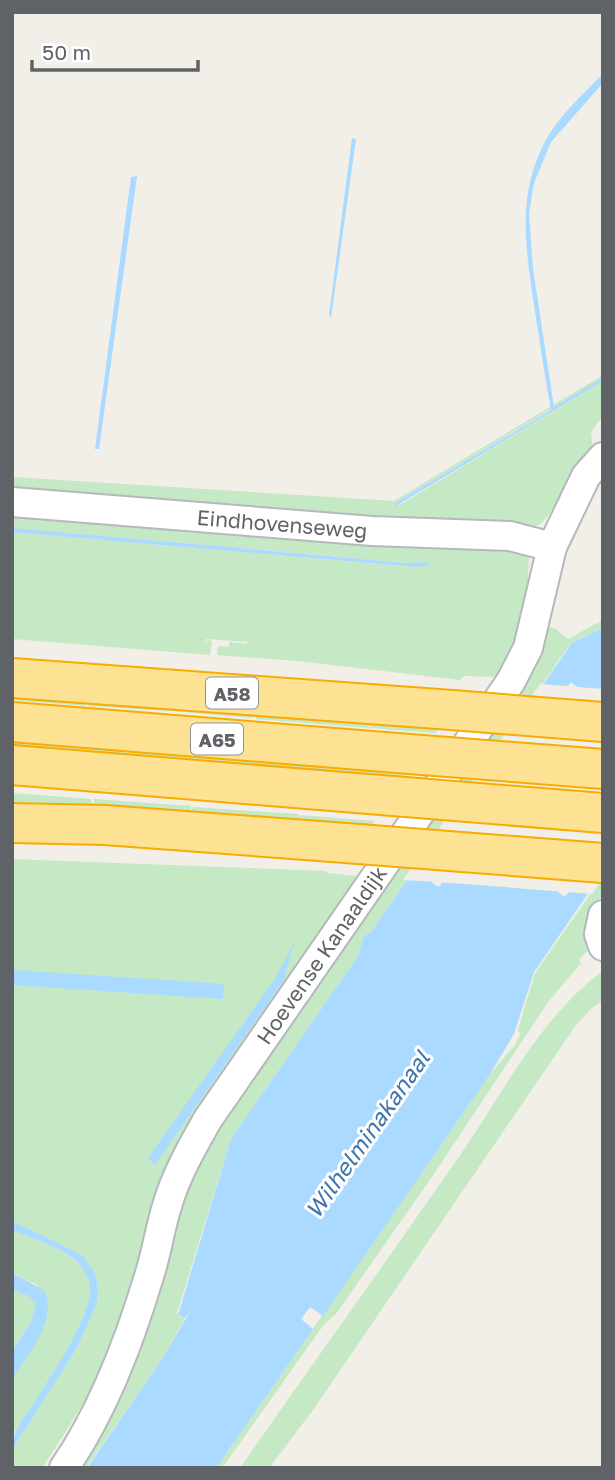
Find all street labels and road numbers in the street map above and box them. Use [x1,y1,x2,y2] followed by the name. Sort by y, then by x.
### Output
[196,504,368,544] street label: Eindhovenseweg
[206,678,258,708] road number: A58
[191,724,243,754] road number: A65
[251,861,392,1049] street label: Hoevense Kanaaldijk

